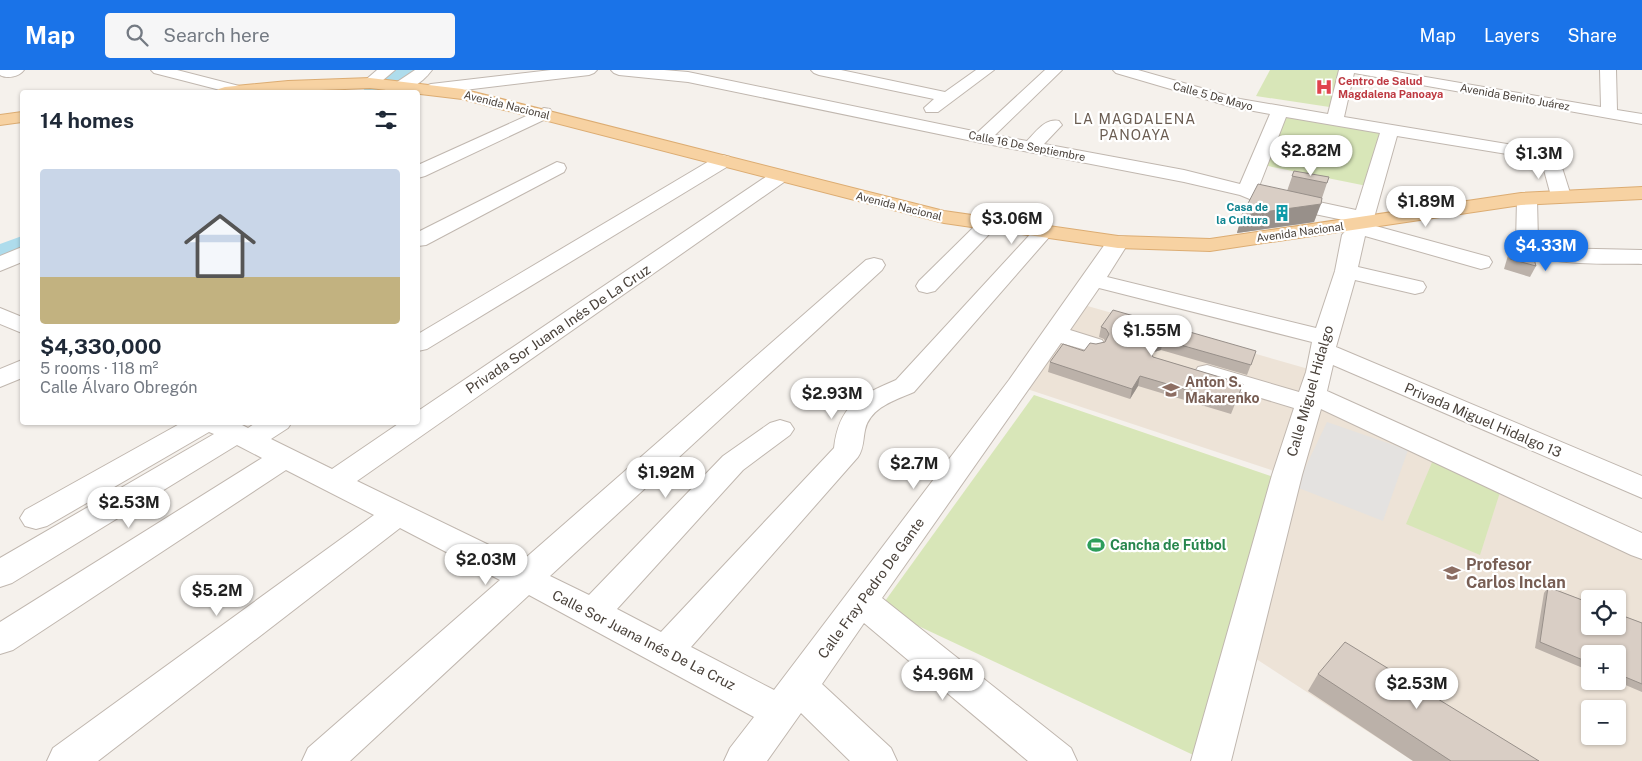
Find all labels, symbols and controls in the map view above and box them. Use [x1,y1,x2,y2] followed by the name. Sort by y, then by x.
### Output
[105,13,455,58] search box
[25,21,75,49] text: Map
[123,21,151,49] icon: search
[163,24,270,46] text: Search here
[1420,25,1456,46] text: Map
[1484,25,1540,46] text: Layers
[1568,25,1617,46] text: Share
[1338,75,1443,100] place label: Centro de Salud Magdalena Panoaya
[1314,77,1334,97] hospital icon: Centro de Salud Magdalena Panoaya
[1172,80,1254,112] street label: Calle 5 De Mayo
[1459,81,1571,113] street label: Avenida Benito Juárez
[463,89,551,121] street label: Avenida Nacional
[372,106,400,134] icon: filters
[40,108,134,133] text: 14 homes
[1074,111,1196,143] district label: LA MAGDALENA PANOAYA
[968,129,1086,163] street label: Calle 16 De Septiembre
[1270,134,1352,177] pin: $2.82M
[1504,138,1574,180] pin: $1.3M
[1281,141,1341,160] text: $2.82M
[1515,144,1563,163] text: $1.3M
[1385,186,1467,228] pin: $1.89M
[855,190,943,222] street label: Avenida Nacional
[1397,192,1455,211] text: $1.89M
[175,201,265,291] icon: home
[1216,201,1268,226] place label: Casa de la Cultura
[971,202,1053,245] pin: $3.06M
[1272,203,1292,223] building icon: Casa de la Cultura
[981,209,1043,228] text: $3.06M
[1256,220,1344,244] street label: Avenida Nacional
[1505,230,1587,272] pin: $4.33M
[1515,236,1577,255] text: $4.33M
[463,261,653,397] street label: Privada Sor Juana Inés De La Cruz
[1111,314,1193,357] pin: $1.55M
[1123,321,1181,340] text: $1.55M
[1284,324,1336,458] street label: Calle Miguel Hidalgo
[40,334,162,359] text: $4,330,000
[40,359,159,378] text: 5 rooms · 118 m²
[1185,374,1259,406] place label: Anton S. Makarenko
[40,378,198,397] text: Calle Álvaro Obregón
[791,378,873,420] pin: $2.93M
[1161,380,1181,400] school or university icon: Anton S. Makarenko
[1402,380,1564,460] street label: Privada Miguel Hidalgo 13
[801,384,863,403] text: $2.93M
[879,448,949,490] pin: $2.7M
[890,454,938,473] text: $2.7M
[625,456,707,499] pin: $1.92M
[637,463,695,482] text: $1.92M
[88,486,170,529] pin: $2.53M
[98,493,160,512] text: $2.53M
[815,514,927,661] street label: Calle Fray Pedro De Gante
[1086,535,1106,555] sports icon: Cancha de Fútbol
[1110,537,1227,553] place label: Cancha de Fútbol
[445,544,527,586] pin: $2.03M
[456,550,516,569] text: $2.03M
[1466,555,1566,592] place label: Profesor Carlos Inclan
[1442,563,1462,583] school or university icon: Profesor Carlos Inclan
[182,574,252,617] pin: $5.2M
[191,581,243,600] text: $5.2M
[550,587,738,693] street label: Calle Sor Juana Inés De La Cruz
[1581,590,1626,745] map controls
[1581,590,1626,635] button: locate
[1581,645,1626,690] button: +
[902,658,984,701] pin: $4.96M
[912,665,974,684] text: $4.96M
[1376,668,1458,710] pin: $2.53M
[1386,674,1448,693] text: $2.53M
[1581,700,1626,745] button: −

